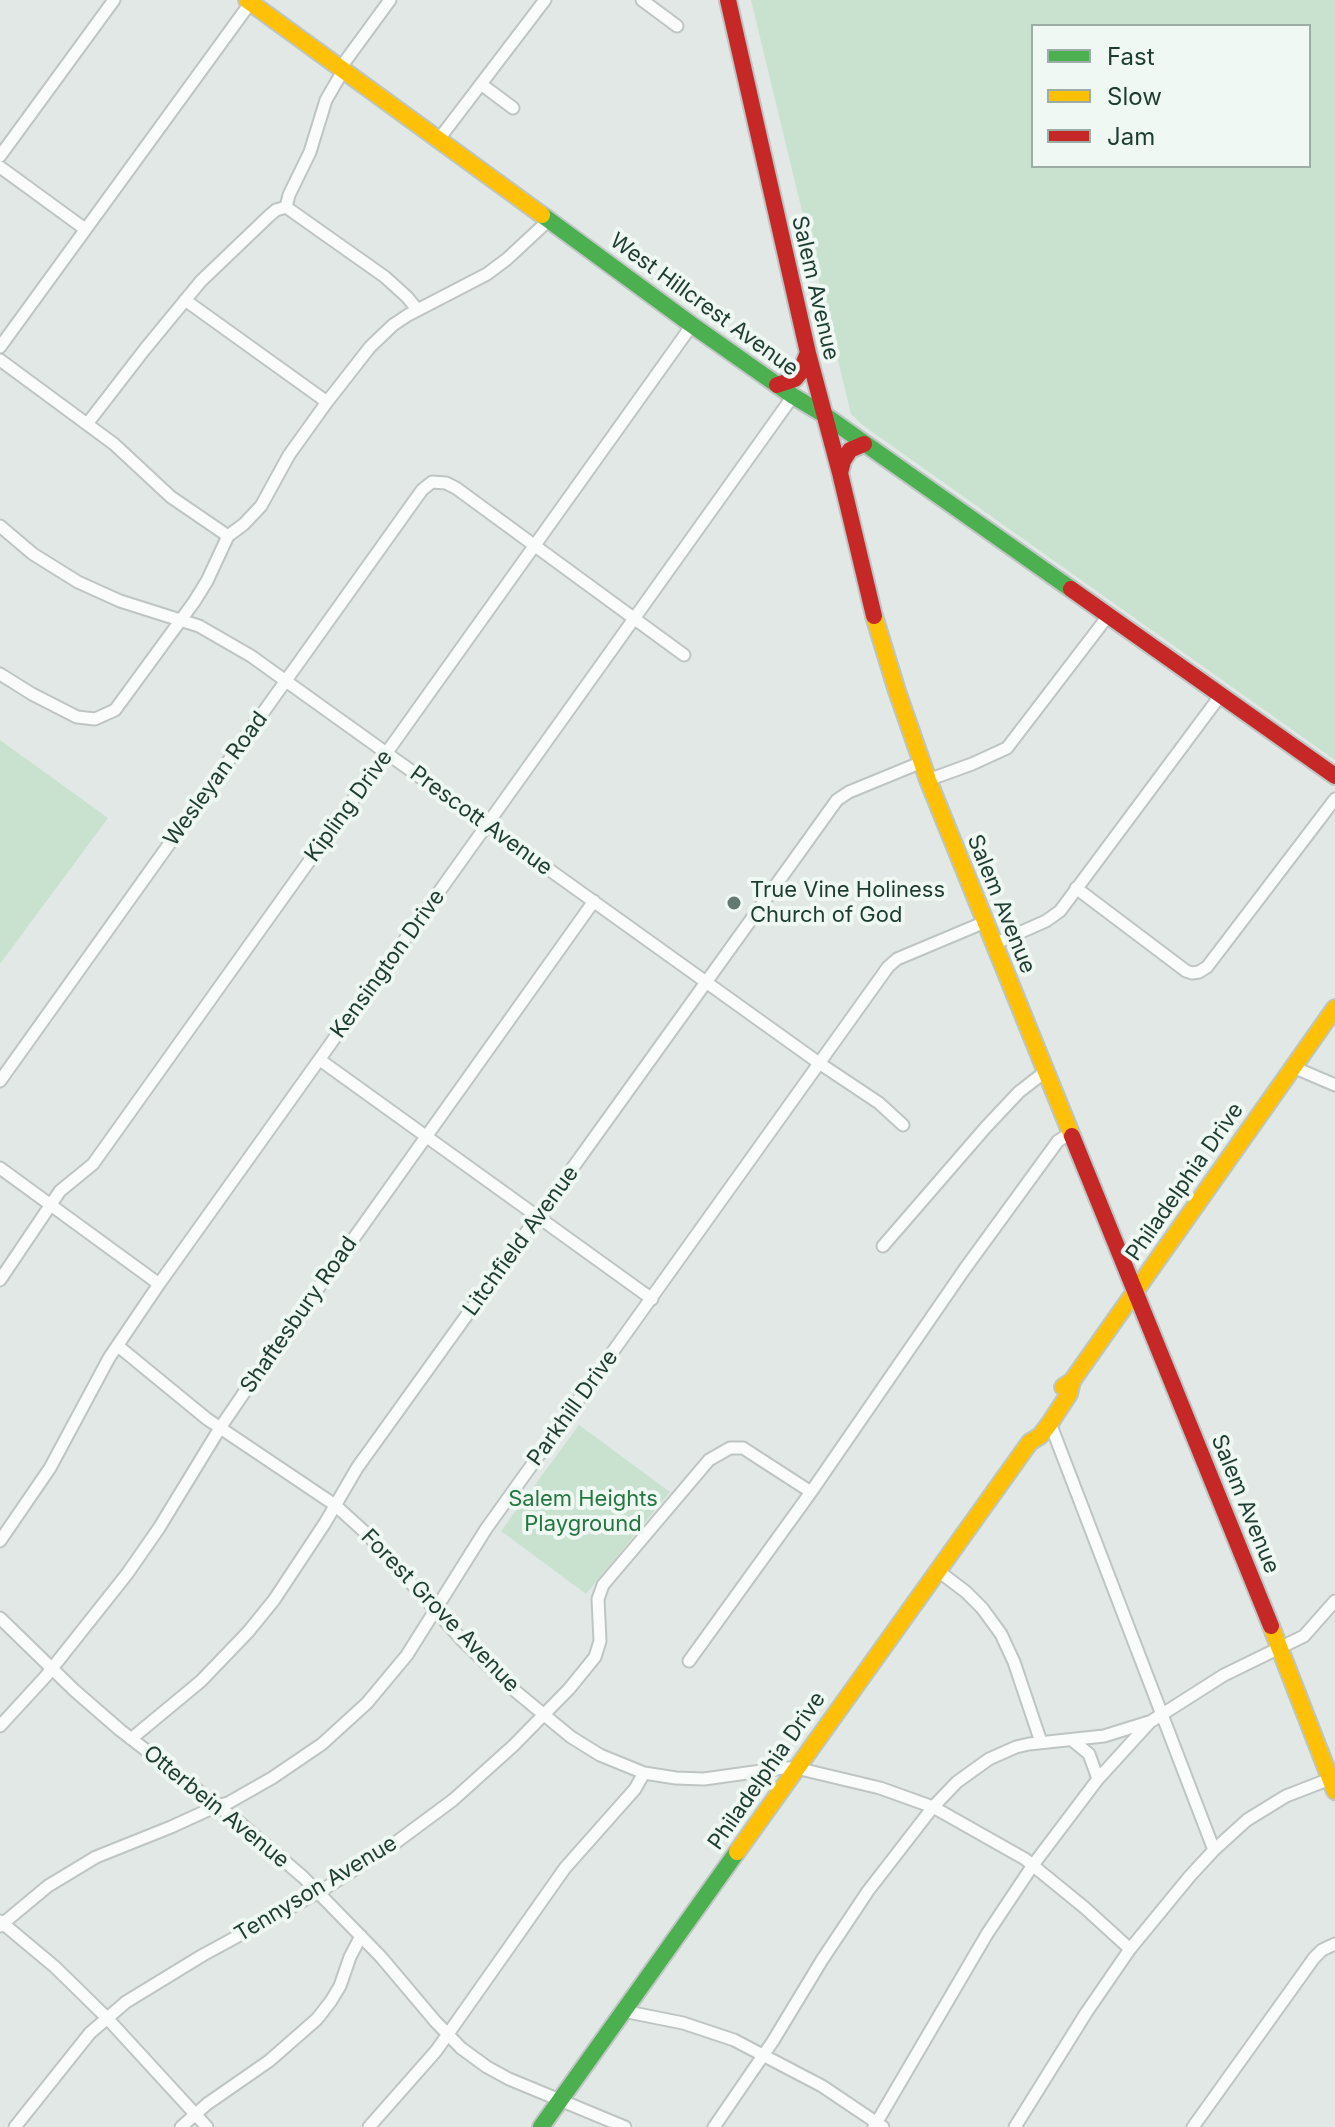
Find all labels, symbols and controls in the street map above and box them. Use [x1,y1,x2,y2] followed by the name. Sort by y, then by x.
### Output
[1031,24,1311,168] legend
[1107,42,1155,71] text: Fast
[1107,82,1162,111] text: Slow
[1107,122,1155,151] text: Jam
[786,213,844,363] street label: Salem Avenue
[605,228,803,382] street label: West Hillcrest Avenue
[158,707,274,851] street label: Wesleyan Road
[300,745,398,867] street label: Kipling Drive
[405,761,557,881] street label: Prescott Avenue
[961,831,1041,977] street label: Salem Avenue
[750,877,945,928] place label: True Vine Holiness Church of God
[325,885,451,1043] street label: Kensington Drive
[725,894,743,912] marker: True Vine Holiness Church of God
[1121,1098,1249,1266] street label: Philadelphia Drive
[458,1161,584,1321] street label: Litchfield Avenue
[235,1232,363,1398] street label: Shaftesbury Road
[522,1345,624,1471] street label: Parkhill Drive
[1205,1431,1285,1577] street label: Salem Avenue
[508,1486,658,1538] park label: Salem Heights Playground
[355,1524,525,1698] street label: Forest Grove Avenue
[703,1687,831,1855] street label: Philadelphia Drive
[138,1740,294,1874] street label: Otterbein Avenue
[230,1830,402,1948] street label: Tennyson Avenue

